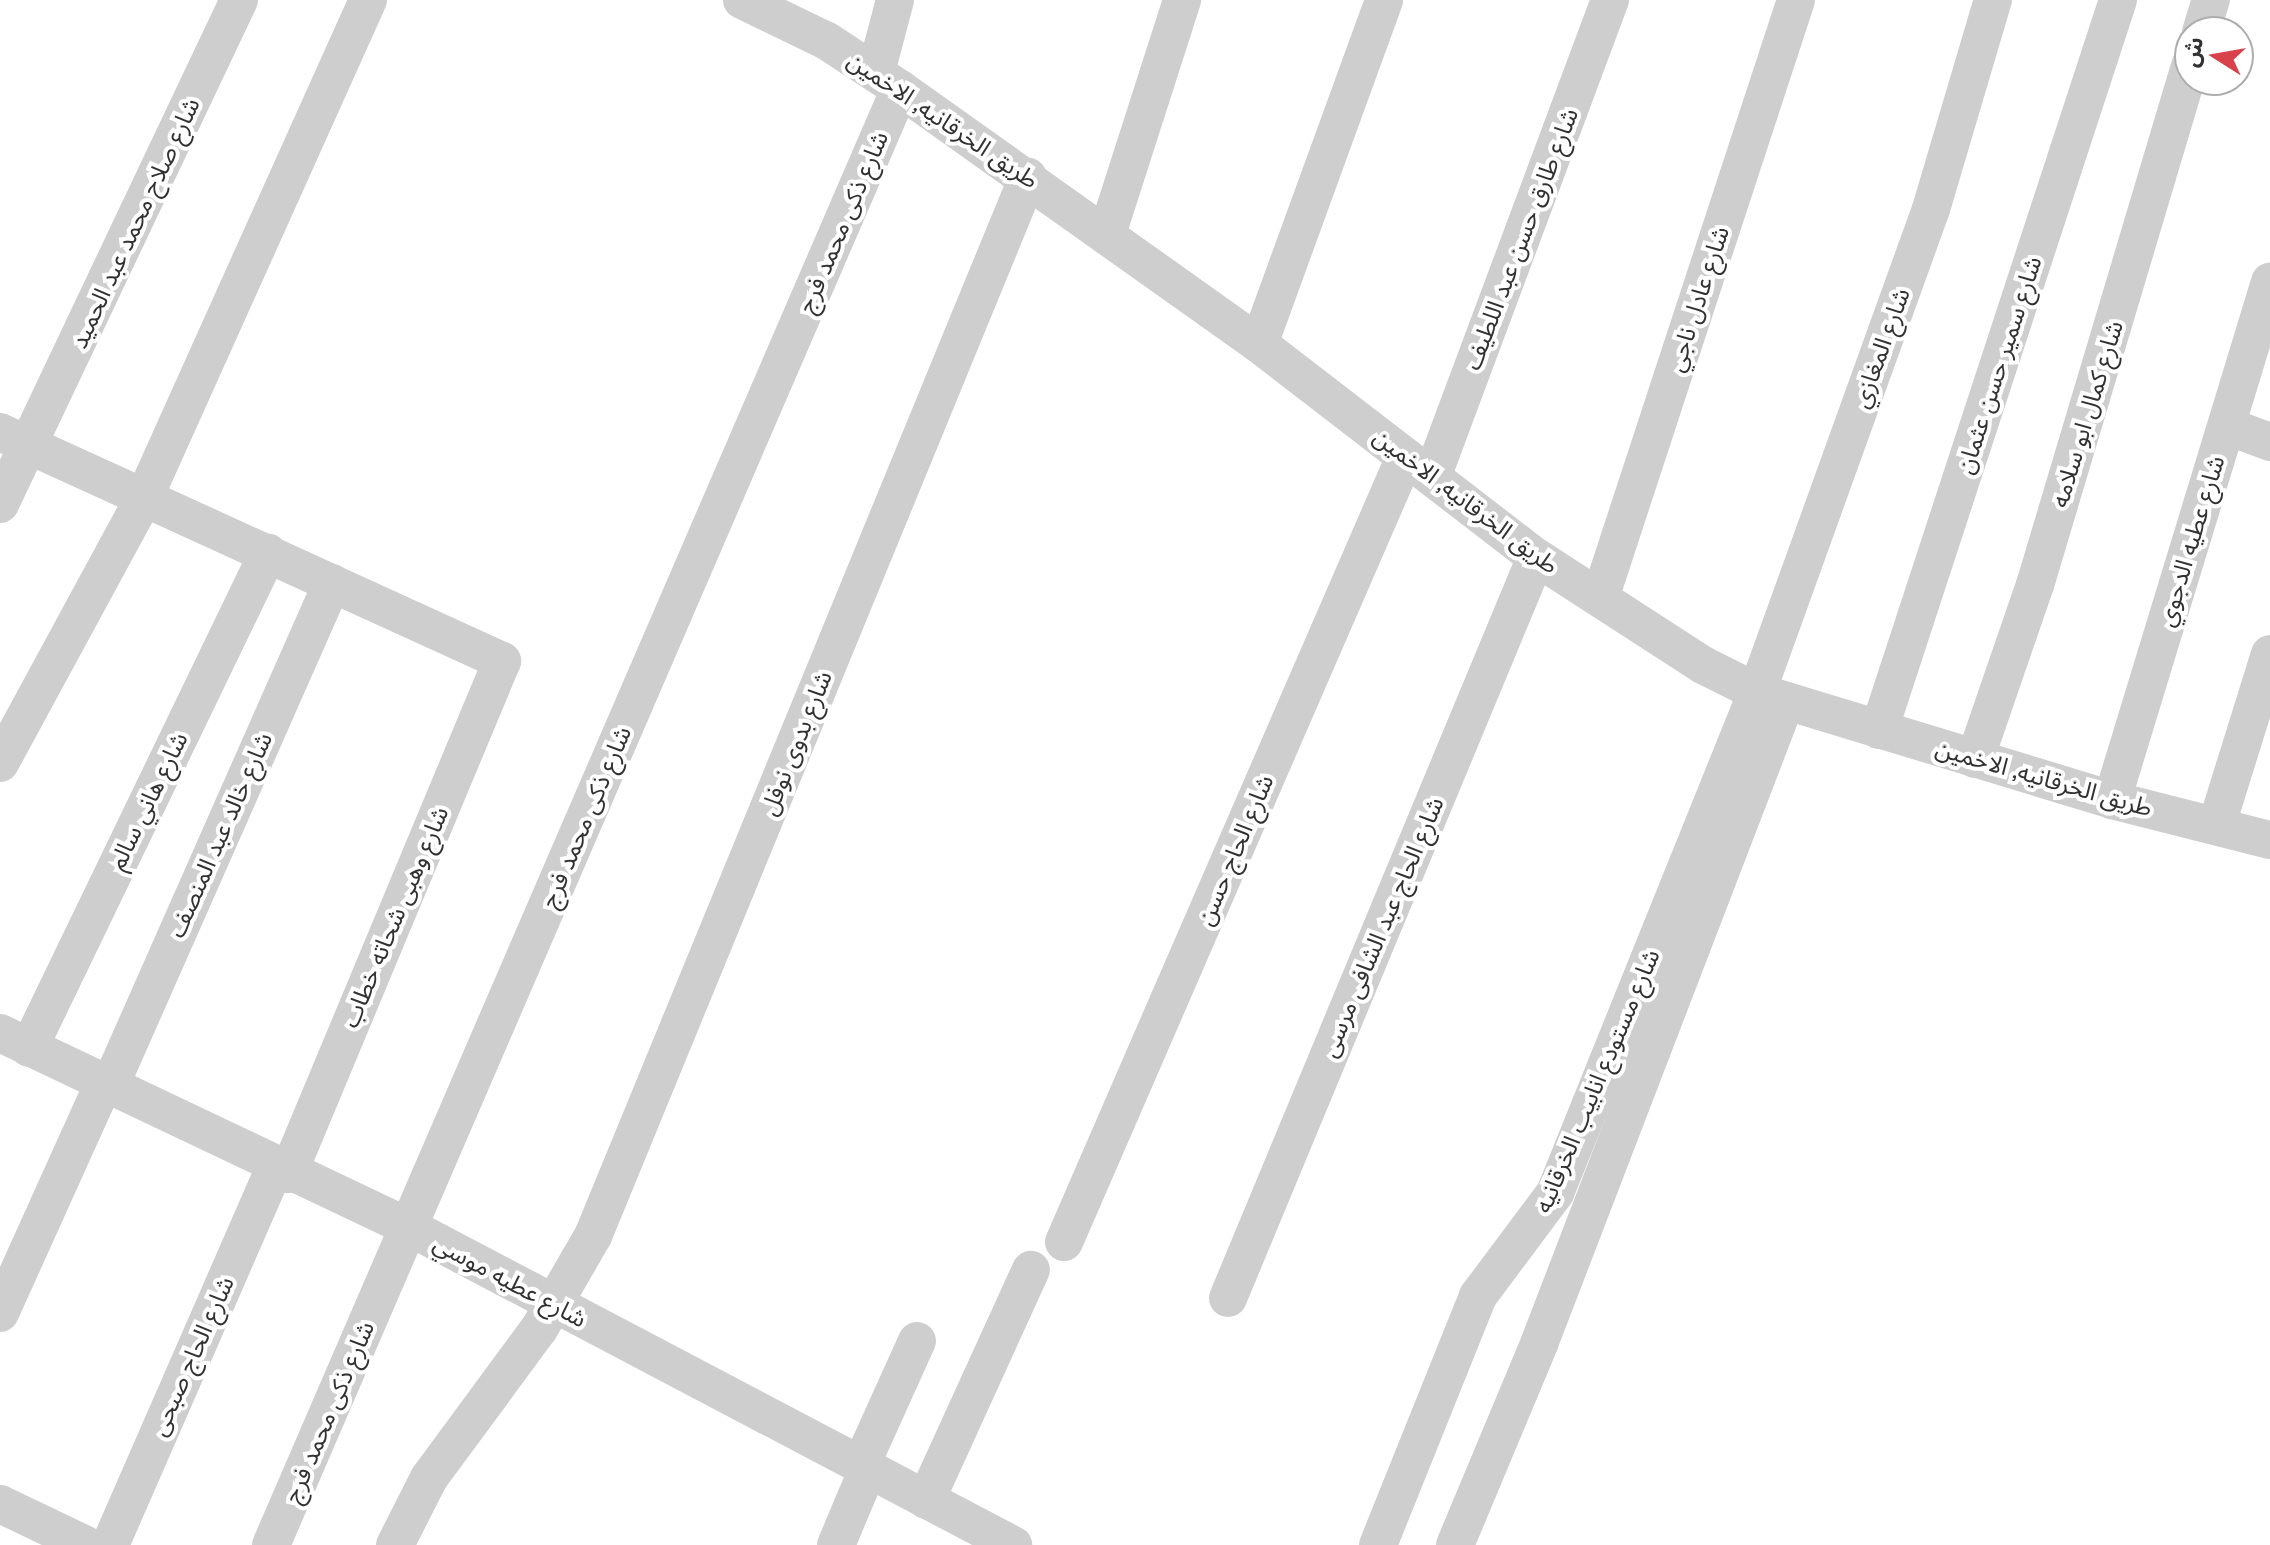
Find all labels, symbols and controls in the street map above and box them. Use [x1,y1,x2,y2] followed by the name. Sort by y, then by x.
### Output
[2174,16,2254,96] north arrow
[2176,34,2209,69] text: ش
[842,45,1044,195] street label: طريق الخرقانيه, الاخمين
[64,93,206,353] street label: شارع صلاح محمد عبد الحميد
[1458,104,1584,374] street label: شارع طارق حسن عبد اللطيف
[792,127,894,317] street label: شارع ذكى محمد فرج
[1661,222,1735,376] street label: شارع عادل ناجي
[1950,253,2048,477] street label: شارع سمير حسن عثمان
[1846,284,1916,412] street label: شارع المغازي
[2045,317,2129,511] street label: شارع كمال ابو سلامه
[1368,422,1564,580] street label: طريق الخرقانيه, الاخمين
[2151,452,2231,630] street label: شارع عطيه الدجوي
[754,667,838,819] street label: شارع بدوى نوفل
[535,722,637,912] street label: شارع ذكى محمد فرج
[102,727,194,875] street label: شارع هاني سالم
[162,728,278,942] street label: شارع خالد عبد المنصف
[1932,733,2156,823] street label: طريق الخرقانيه, الاخمين
[1190,770,1280,930] street label: شارع الحاج حسن
[1314,793,1450,1061] street label: شارع الحاج عبد الشافى مرسى
[335,802,455,1032] street label: شارع وهبى شحاته خطاب
[1528,945,1666,1217] street label: شارع مستودع انابيب الخرقانيه
[429,1229,591,1333] street label: شارع عطيه موسي
[144,1272,240,1440] street label: شارع الحاج صبحى
[278,1317,380,1507] street label: شارع ذكى محمد فرج

